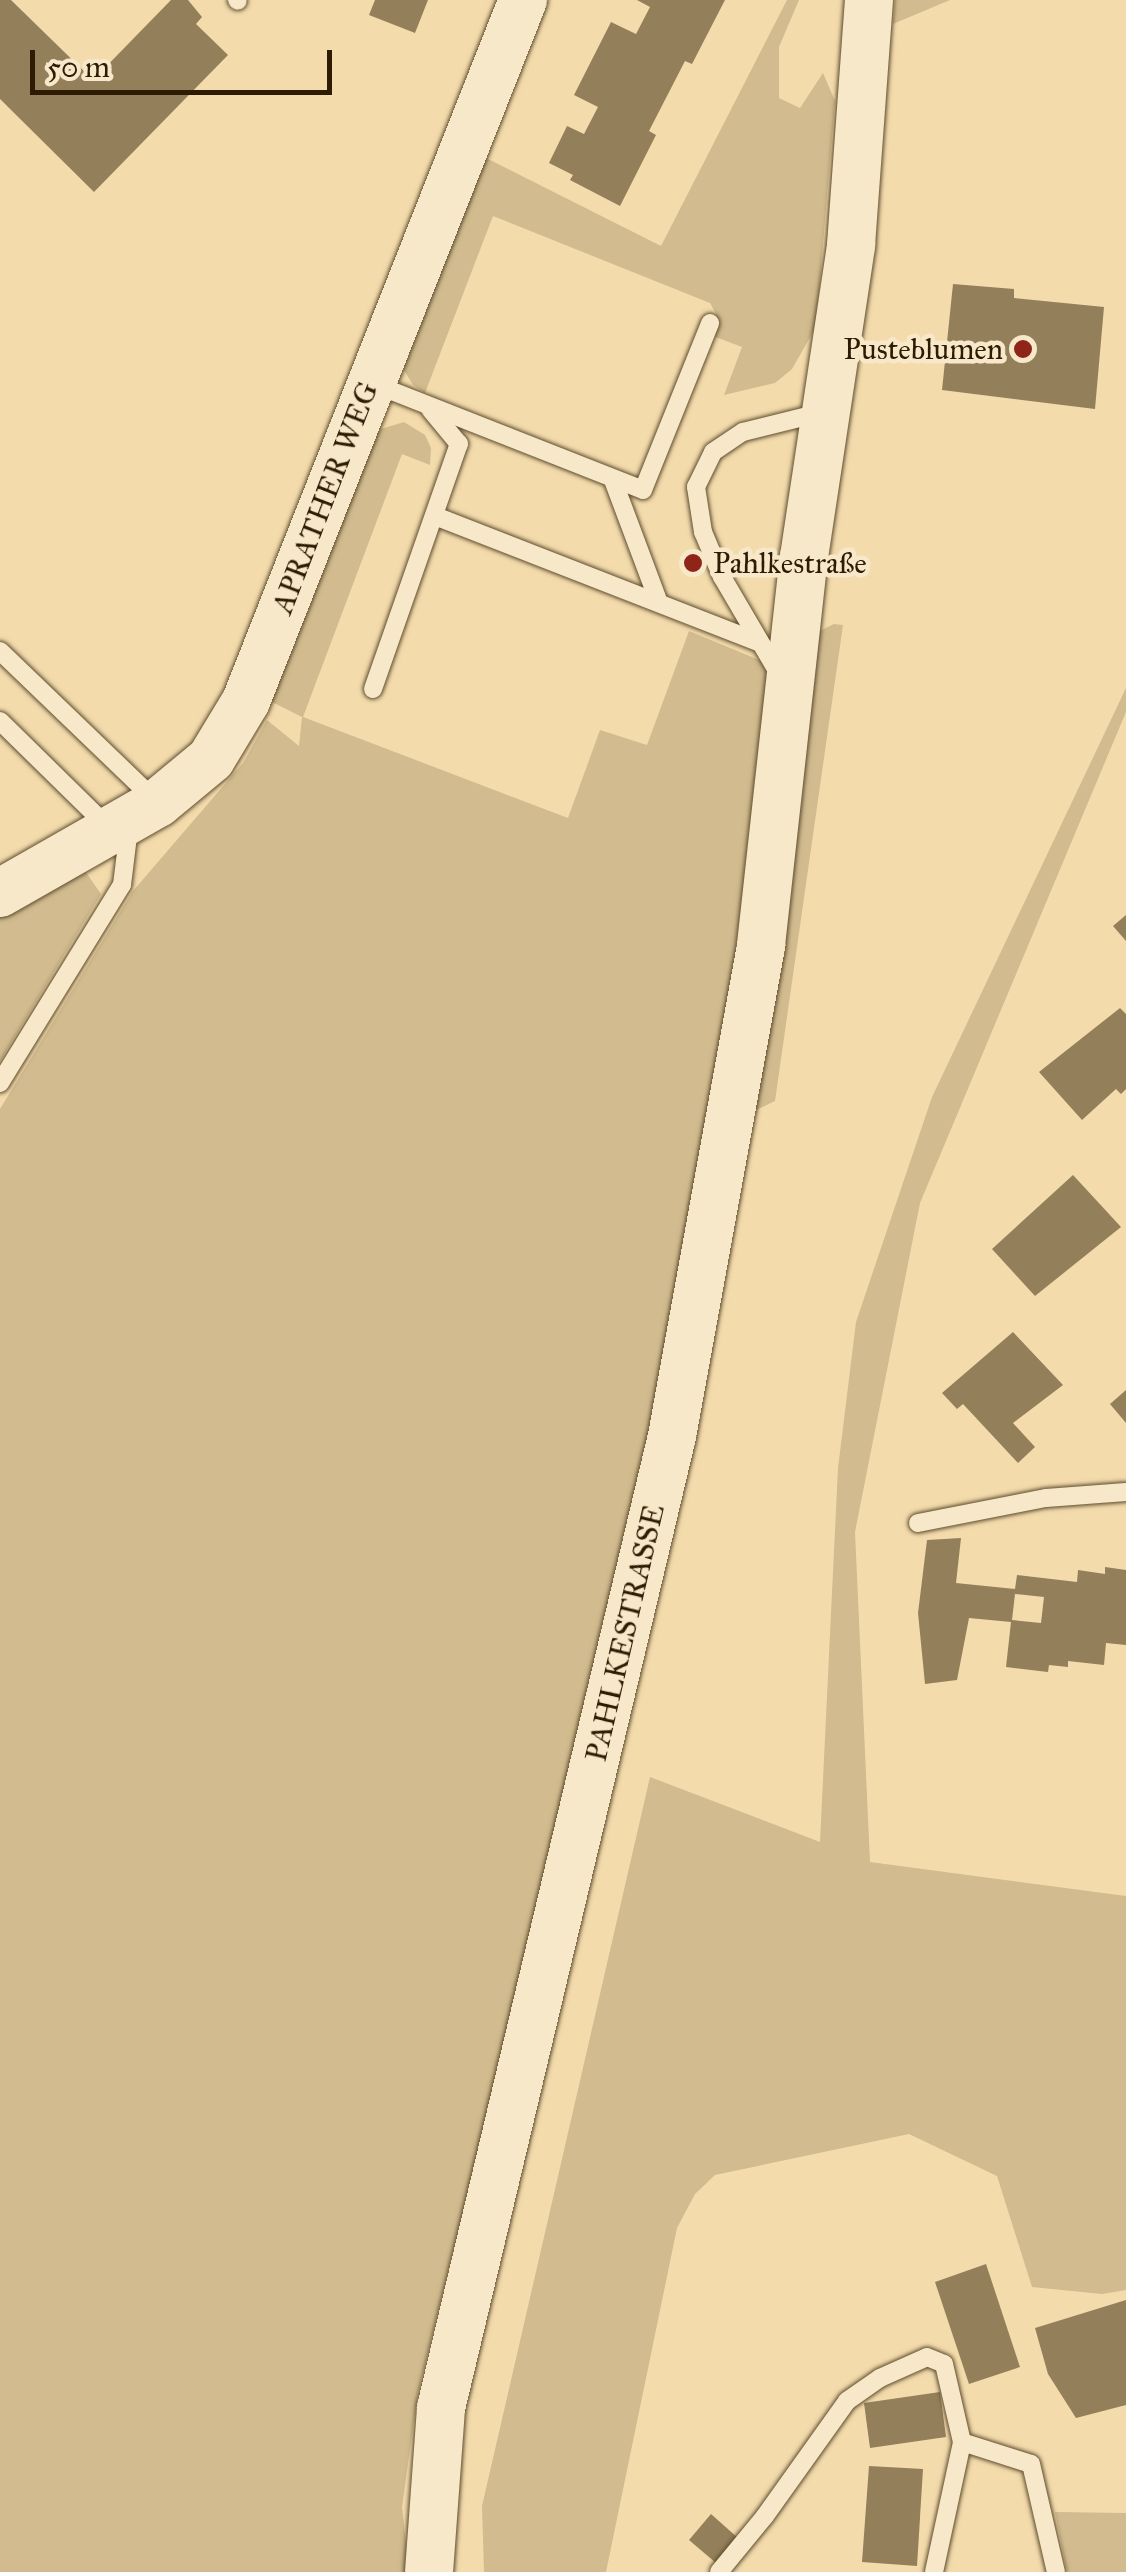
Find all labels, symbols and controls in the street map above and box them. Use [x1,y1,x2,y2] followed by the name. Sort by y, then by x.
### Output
[35,30,338,92] scale bar
[47,49,110,85] text: 50 m
[844,331,1003,367] place label: Pusteblumen
[1012,338,1034,360] marker: Pusteblumen
[264,377,386,619] street label: APRATHER WEG
[713,545,867,581] place label: Pahlkestraße
[682,552,704,574] marker: Pahlkestraße
[578,1501,672,1765] street label: PAHLKESTRASSE

